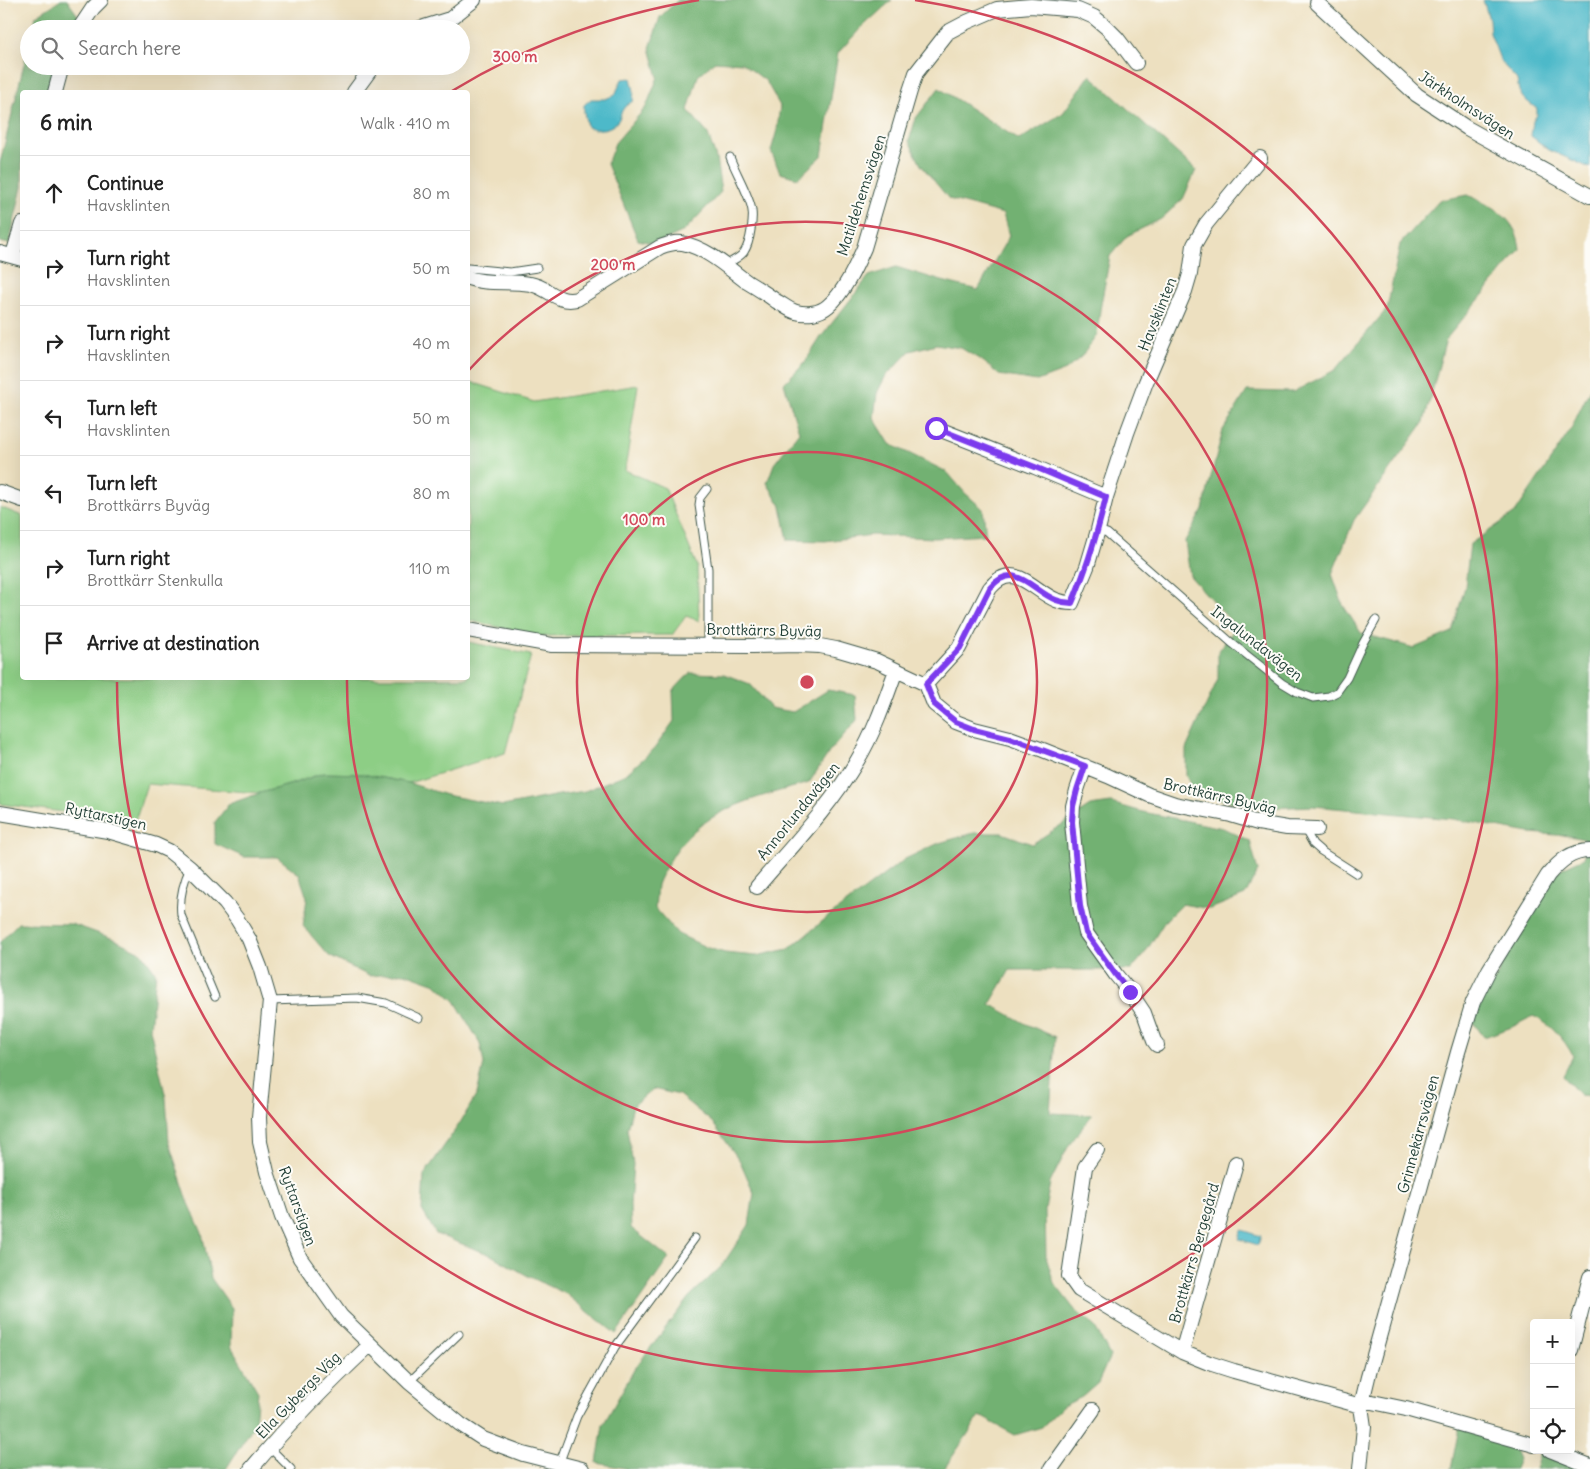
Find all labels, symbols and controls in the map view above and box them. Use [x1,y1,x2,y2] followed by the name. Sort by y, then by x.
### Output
[20,20,470,75] search box
[38,34,66,62] icon: search
[78,36,181,60] text: Search here
[493,47,538,66] text: 300 m
[1415,67,1519,143] street label: Järkholmsvägen
[40,109,92,136] text: 6 min
[360,113,450,133] text: Walk · 410 m
[832,131,890,258] street label: Matildehemsvägen
[87,171,164,195] text: Continue
[40,179,68,207] icon: ahead
[412,183,450,203] text: 80 m
[87,195,170,215] text: Havsklinten
[87,246,170,270] text: Turn right
[40,254,68,282] icon: right
[591,255,635,274] text: 200 m
[412,258,450,278] text: 50 m
[87,270,170,290] text: Havsklinten
[1134,274,1181,354] street label: Havsklinten
[87,321,170,345] text: Turn right
[40,329,68,357] icon: right
[412,333,450,353] text: 40 m
[87,345,170,365] text: Havsklinten
[87,396,157,420] text: Turn left
[40,404,68,432] icon: left
[412,408,450,428] text: 50 m
[925,417,948,440] route start
[87,420,170,440] text: Havsklinten
[87,471,157,495] text: Turn left
[40,479,68,507] icon: left
[412,483,450,503] text: 80 m
[87,495,210,515] text: Brottkärrs Byväg
[623,510,665,529] text: 100 m
[87,546,170,570] text: Turn right
[40,554,68,582] icon: right
[409,558,450,578] text: 110 m
[87,570,223,590] text: Brottkärr Stenkulla
[1207,601,1307,685] street label: Ingalundavägen
[706,619,822,641] street label: Brottkärrs Byväg
[40,629,68,657] icon: arrive
[87,631,260,655] text: Arrive at destination
[798,673,816,691] centre of rings
[753,758,844,864] street label: Annorlundavägen
[1162,774,1278,818] street label: Brottkärrs Byväg
[63,798,149,834] street label: Ryttarstigen
[1119,981,1142,1004] route end
[1393,1072,1443,1195] street label: Grinnekärrsvägen
[275,1164,321,1249] street label: Ryttarstigen
[1165,1181,1223,1325] street label: Brottkärrs Bergegård
[1530,1319,1575,1454] map controls
[1530,1319,1575,1364] button: +
[252,1347,344,1443] street label: Ella Gybergs Väg
[1530,1364,1575,1409] button: −
[1530,1409,1575,1454] button: locate

